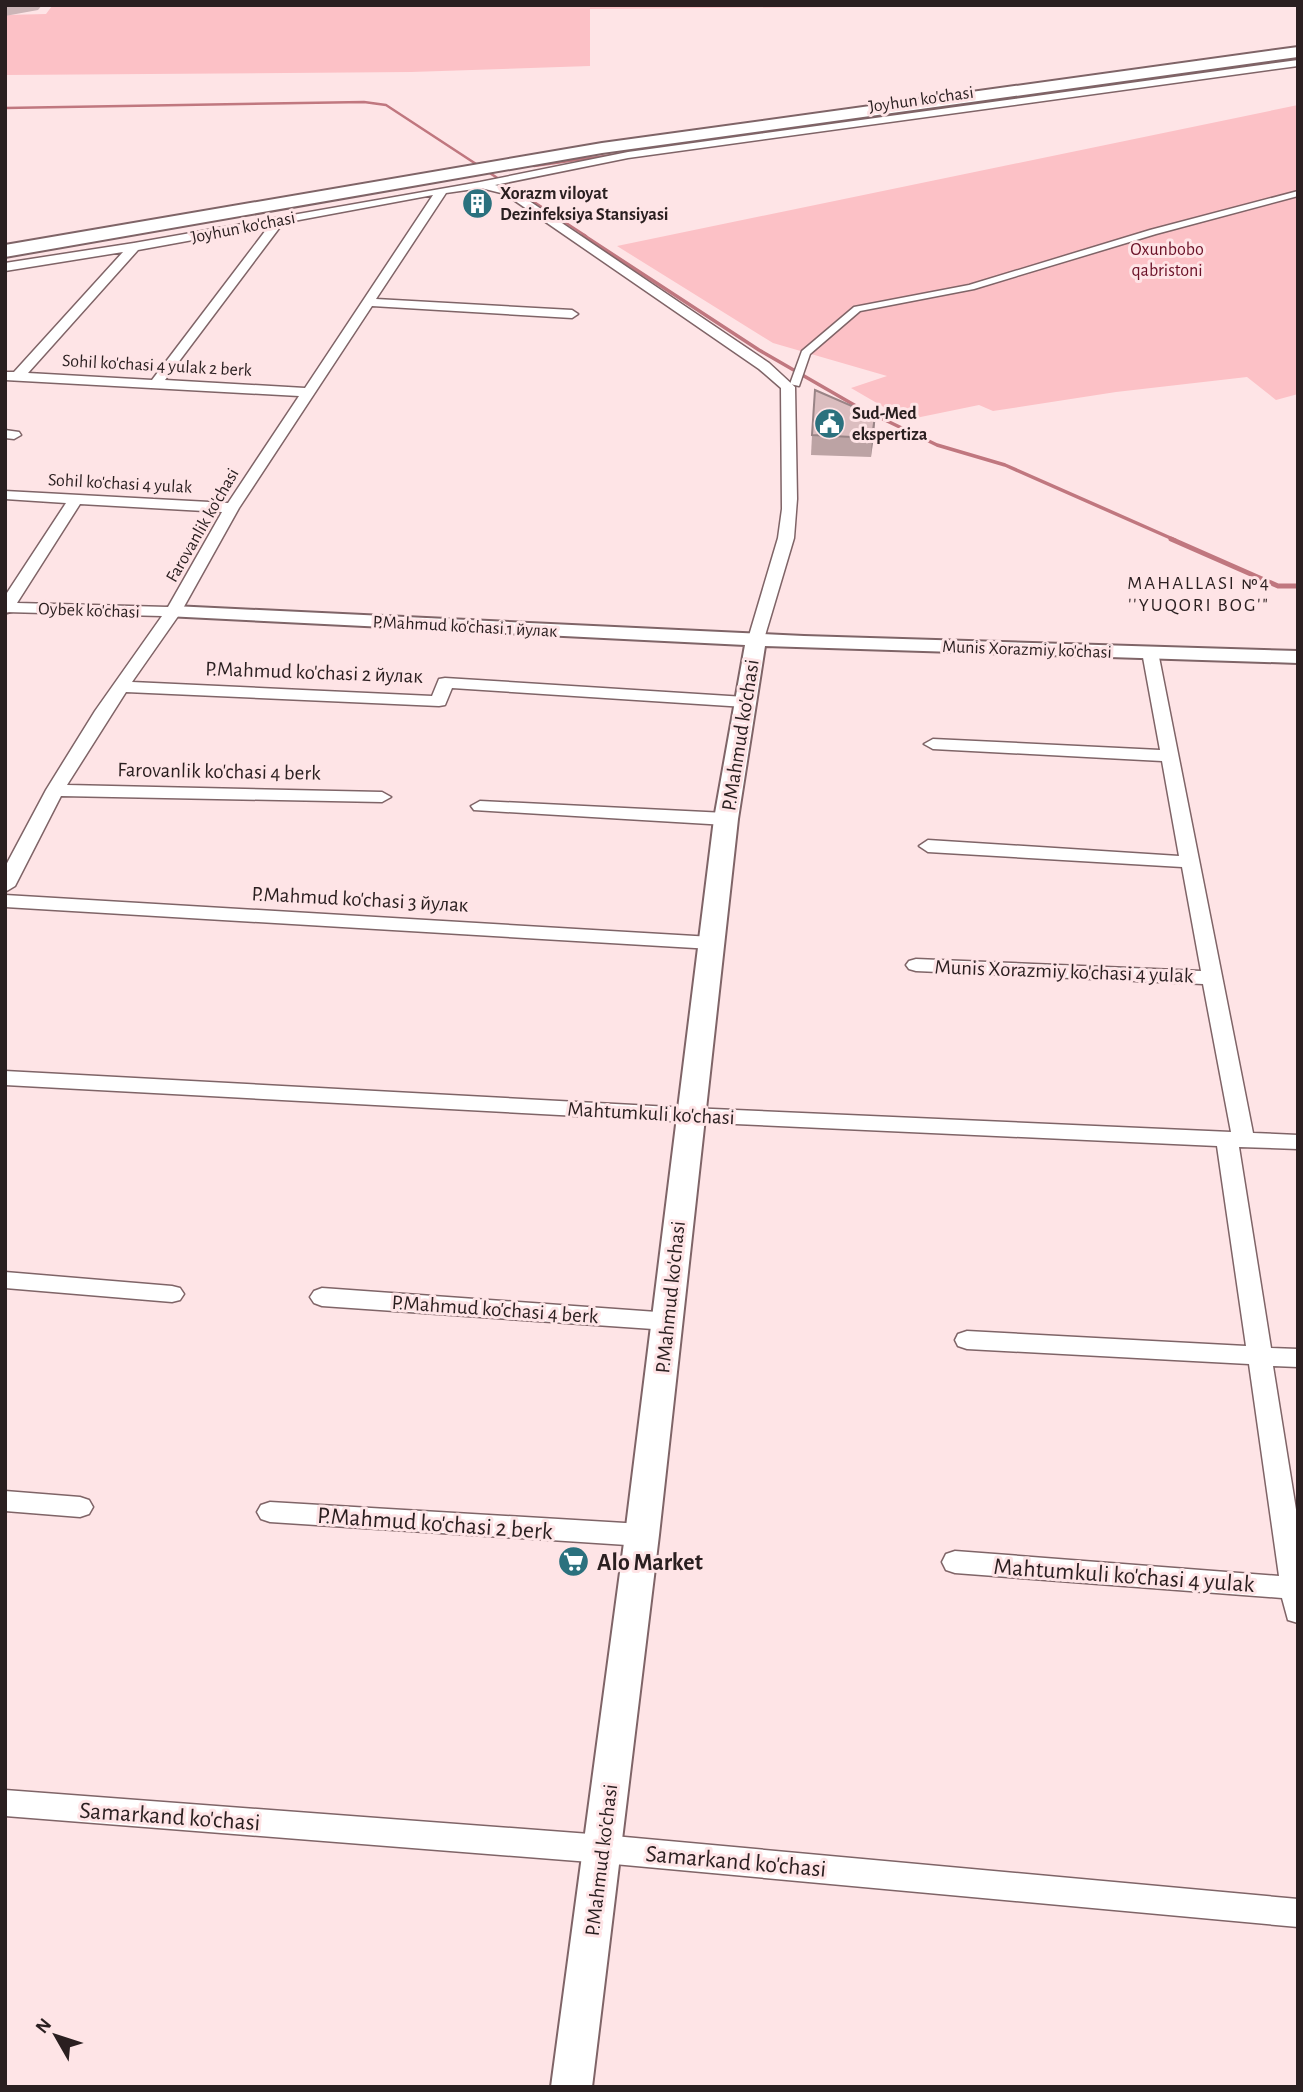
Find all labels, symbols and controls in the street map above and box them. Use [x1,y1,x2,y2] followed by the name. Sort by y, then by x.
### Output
[867,84,975,116] street label: Joyhun ko'chasi
[500,185,669,224] place label: Xorazm viloyat Dezinfeksiya Stansiyasi
[460,186,494,220] building icon: Xorazm viloyat Dezinfeksiya Stansiyasi
[190,209,297,247] street label: Joyhun ko'chasi
[1130,241,1204,280] park label: Oxunbobo qabristoni
[62,352,253,380] street label: Sohil ko'chasi 4 yulak 2 berk
[852,405,928,444] place label: Sud-Med ekspertiza
[812,406,846,440] public building icon: Sud-Med ekspertiza
[163,465,243,586] street label: Farovanlik ko'chasi
[47,471,193,497] street label: Sohil ko'chasi 4 yulak
[1127,574,1271,615] district label: MAHALLASI №4 ''YUQORI BOG'"
[38,600,140,622] street label: Oybek ko'chasi
[372,613,558,641] street label: P.Mahmud ko'chasi 1 йулак
[942,638,1112,662] street label: Munis Xorazmiy ko'chasi
[205,658,424,687] street label: P.Mahmud ko'chasi 2 йулак
[718,658,763,812] street label: P.Mahmud ko'chasi
[117,759,321,784] street label: Farovanlik ko'chasi 4 berk
[251,883,469,916] street label: P.Mahmud ko'chasi 3 йулак
[934,956,1194,987] street label: Munis Xorazmiy ko'chasi 4 yulak
[567,1099,735,1128] street label: Mahtumkuli ko'chasi
[652,1220,689,1374] street label: P.Mahmud ko'chasi
[391,1292,599,1327] street label: P.Mahmud ko'chasi 4 berk
[316,1504,554,1544] street label: P.Mahmud ko'chasi 2 berk
[557,1545,591,1579] supermarket icon: Alo Market
[597,1551,703,1575] place label: Alo Market
[993,1555,1255,1597] street label: Mahtumkuli ko'chasi 4 yulak
[582,1783,621,1937] street label: P.Mahmud ko'chasi
[79,1799,261,1835] street label: Samarkand ko'chasi
[645,1842,827,1882] street label: Samarkand ko'chasi
[21,2001,91,2071] north arrow
[32,2015,55,2037] text: N

